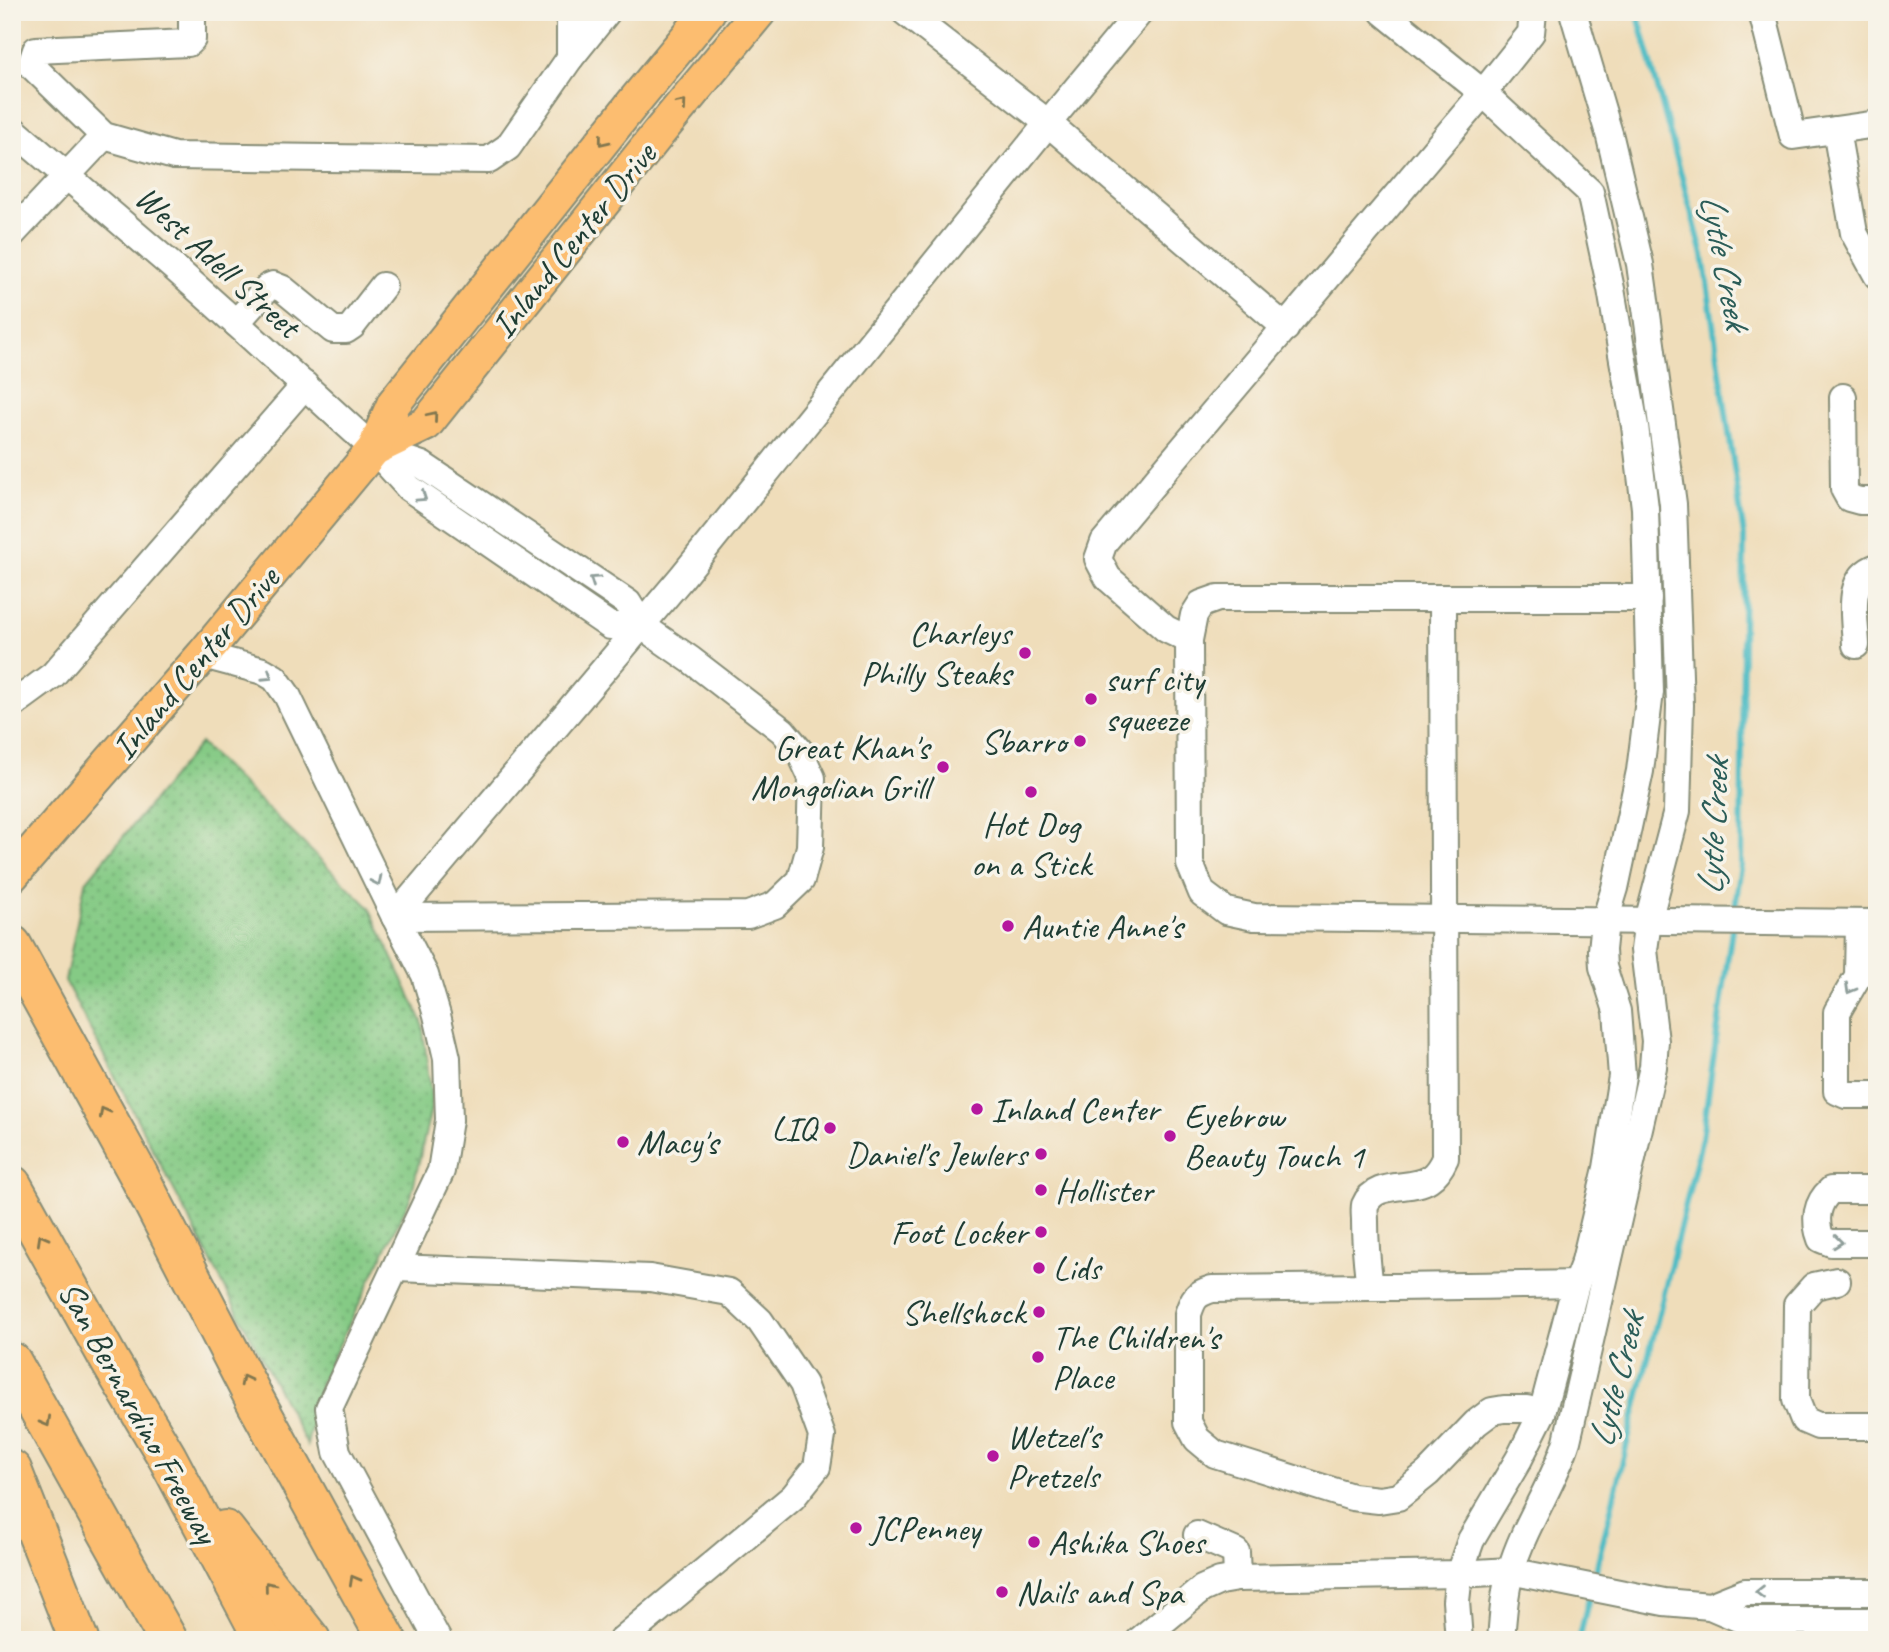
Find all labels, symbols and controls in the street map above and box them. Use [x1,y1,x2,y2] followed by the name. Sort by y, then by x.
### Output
[674,100,686,113] one-way arrow
[481,131,668,347] street label: Inland Center Drive
[599,132,611,145] one-way arrow
[126,175,312,350] street label: West Adell Street
[1689,190,1763,338] water label: Lytle Creek
[425,411,437,424] one-way arrow
[415,489,428,502] one-way arrow
[101,555,291,769] street label: Inland Center Drive
[589,576,602,588] one-way arrow
[861,611,1014,696] place label: Charleys Philly Steaks
[1017,645,1033,661] marker: Charleys Philly Steaks
[1105,657,1207,742] place label: surf city squeeze
[260,667,273,680] one-way arrow
[1083,691,1099,707] marker: surf city squeeze
[981,719,1070,764] place label: Sbarro
[751,725,935,810] place label: Great Khan's Mongolian Grill
[1072,733,1088,749] marker: Sbarro
[1685,752,1740,896] water label: Lytle Creek
[935,759,951,775] marker: Great Khan's Mongolian Grill
[1023,784,1039,800] marker: Hot Dog on a Stick
[971,802,1094,887] place label: Hot Dog on a Stick
[369,874,383,886] one-way arrow
[1022,904,1185,949] place label: Auntie Anne's
[1000,918,1016,934] marker: Auntie Anne's
[1846,981,1859,994] one-way arrow
[991,1087,1162,1132] place label: Inland Center
[1184,1094,1367,1179] place label: Eyebrow Beauty Touch 1
[969,1101,985,1117] marker: Inland Center
[771,1106,820,1151] place label: LIQ
[99,1107,113,1119] one-way arrow
[637,1120,721,1165] place label: Macy's
[822,1120,838,1136] marker: LIQ
[1162,1128,1178,1144] marker: Eyebrow Beauty Touch 1
[846,1132,1030,1177] place label: Daniel's Jewlers
[615,1134,631,1150] marker: Macy's
[1033,1146,1049,1162] marker: Daniel's Jewlers
[1055,1168,1155,1213] place label: Hollister
[1033,1182,1049,1198] marker: Hollister
[891,1210,1030,1255] place label: Foot Locker
[1033,1224,1049,1240] marker: Foot Locker
[37,1234,50,1246] one-way arrow
[1833,1234,1844,1249] one-way arrow
[1053,1246,1104,1291] place label: Lids
[1031,1260,1047,1276] marker: Lids
[48,1273,231,1554] street label: San Bernardino Freeway
[902,1290,1028,1335] place label: Shellshock
[1576,1303,1656,1452] water label: Lytle Creek
[1031,1304,1047,1320] marker: Shellshock
[1052,1315,1223,1400] place label: The Children's Place
[1030,1349,1046,1365] marker: The Children's Place
[240,1375,253,1387] one-way arrow
[38,1414,51,1427] one-way arrow
[1007,1414,1103,1499] place label: Wetzel's Pretzels
[985,1448,1001,1464] marker: Wetzel's Pretzels
[868,1506,983,1551] place label: JCPenney
[848,1520,864,1536] marker: JCPenney
[1048,1520,1208,1565] place label: Ashika Shoes
[1026,1534,1042,1550] marker: Ashika Shoes
[1016,1570,1186,1615] place label: Nails and Spa
[349,1575,362,1587] one-way arrow
[265,1581,278,1593] one-way arrow
[994,1584,1010,1600] marker: Nails and Spa
[1754,1584,1764,1600] one-way arrow

